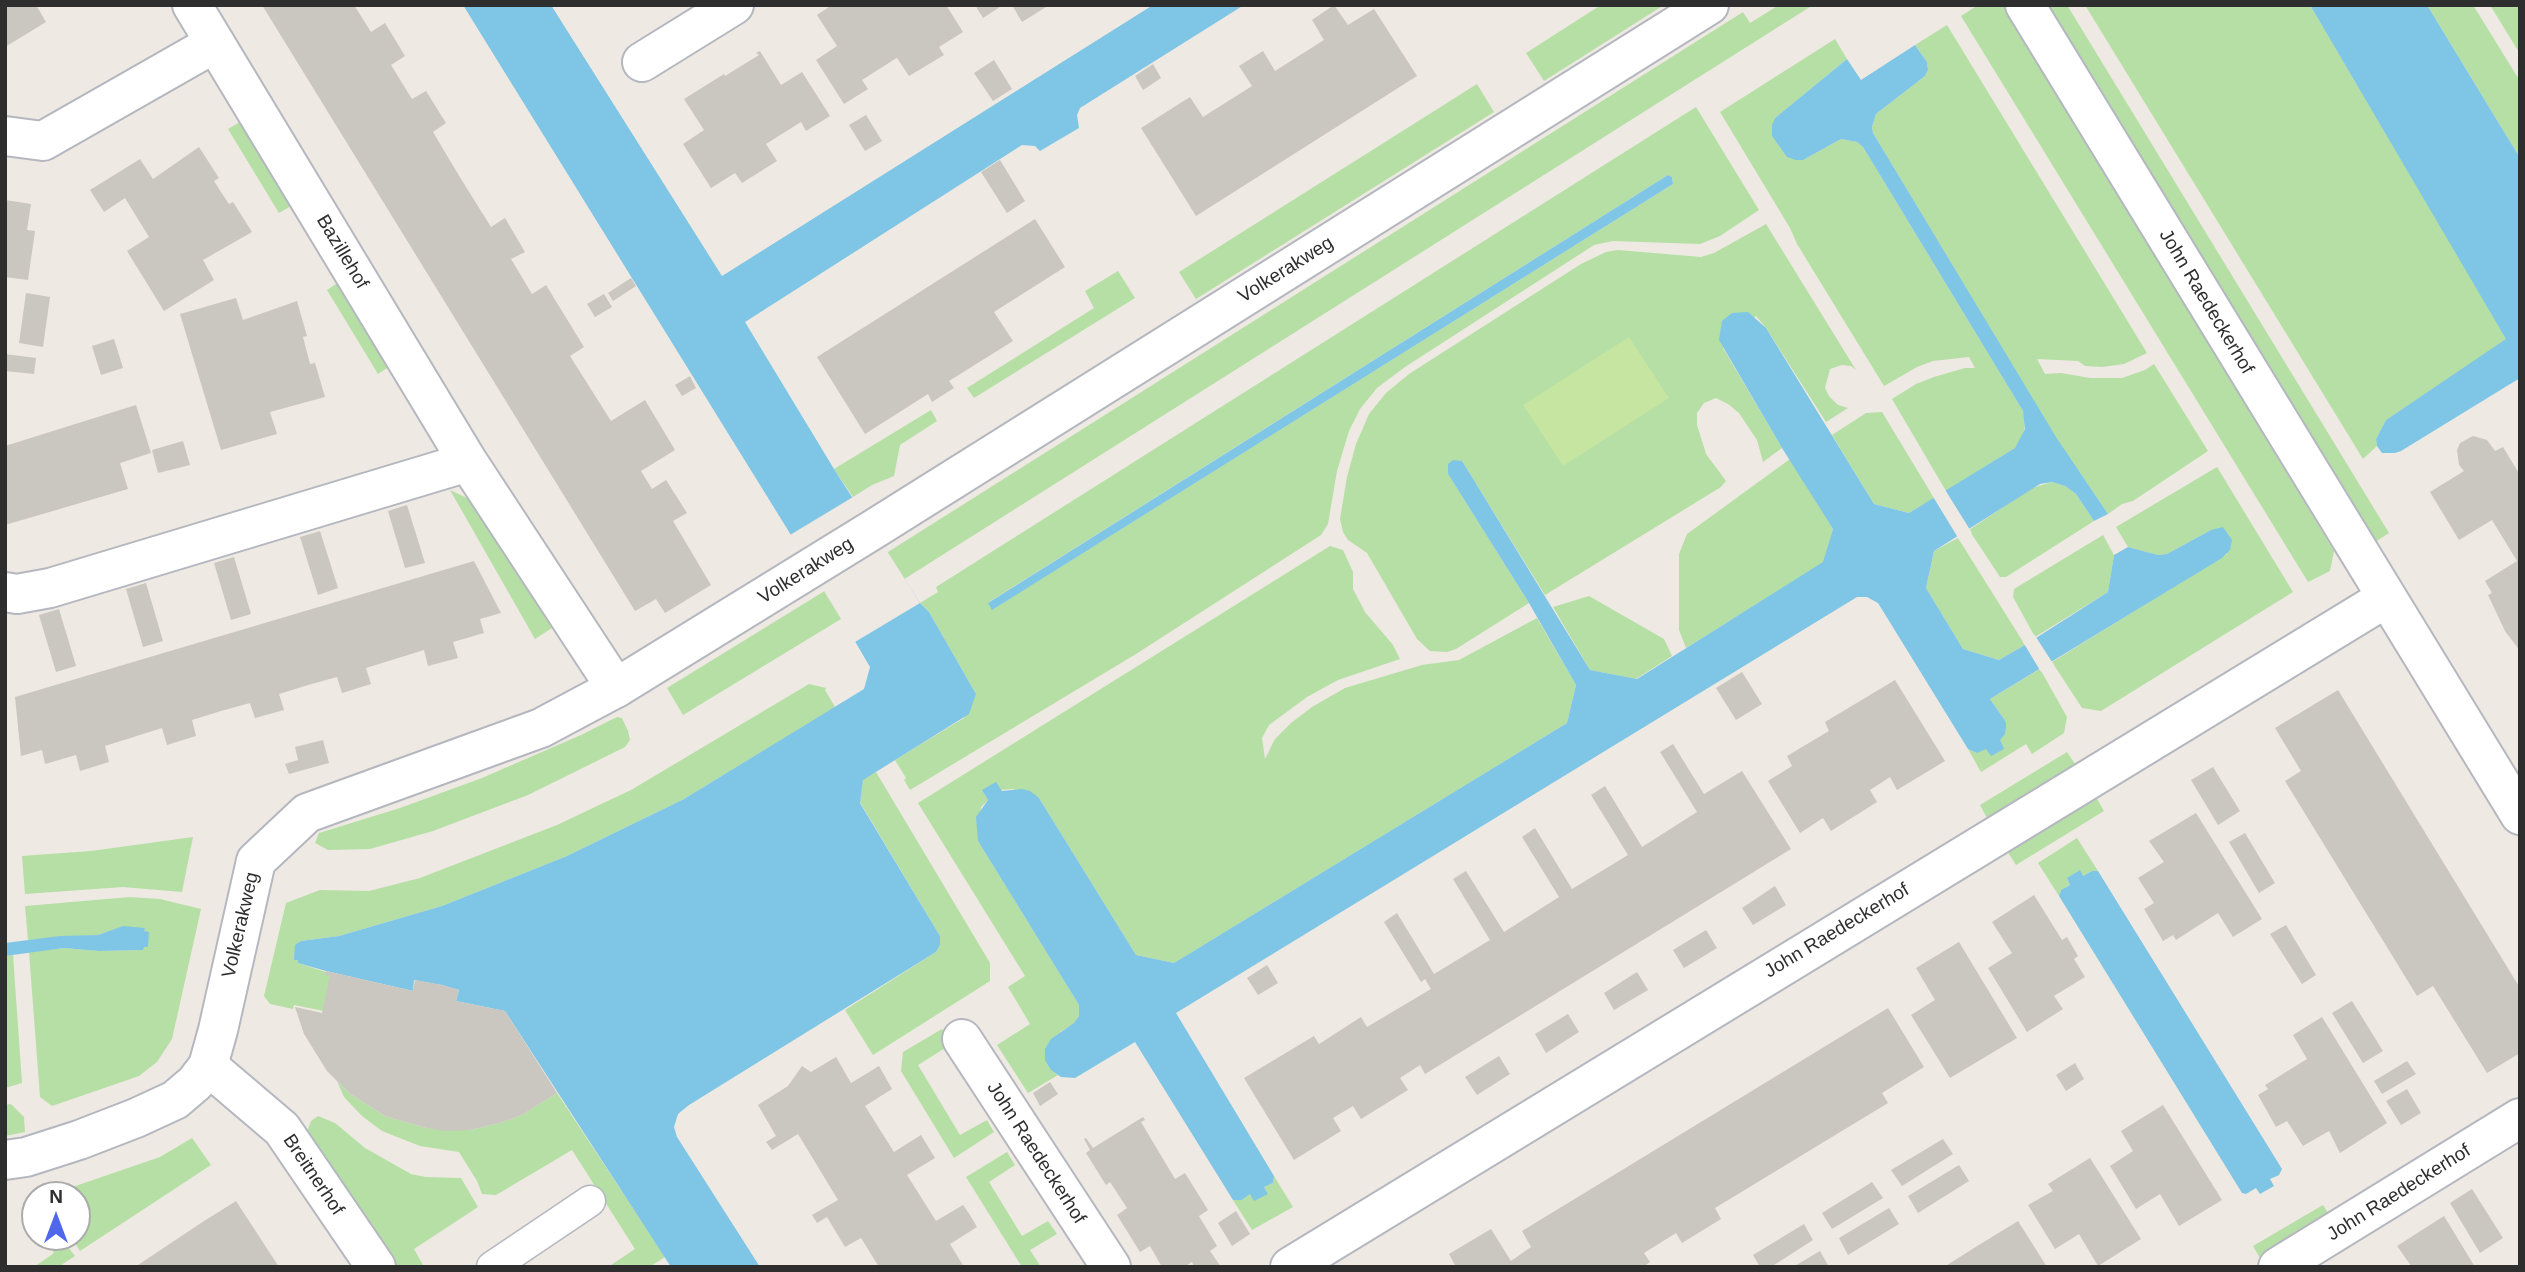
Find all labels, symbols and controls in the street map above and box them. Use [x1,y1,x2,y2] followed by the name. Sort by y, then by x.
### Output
[311,211,373,293] street label: Bazillehof
[2154,226,2258,378] street label: John Raedeckerhof
[1234,232,1338,308] street label: Volkerakweg
[754,533,858,609] street label: Volkerakweg
[218,870,264,980] street label: Volkerakweg
[1761,879,1913,983] street label: John Raedeckerhof
[982,1078,1090,1228] street label: John Raedeckerhof
[278,1130,348,1220] street label: Breitnerhof
[2323,1140,2475,1246] street label: John Raedeckerhof
[21,1181,91,1251] north arrow
[49,1186,63,1207] text: N

